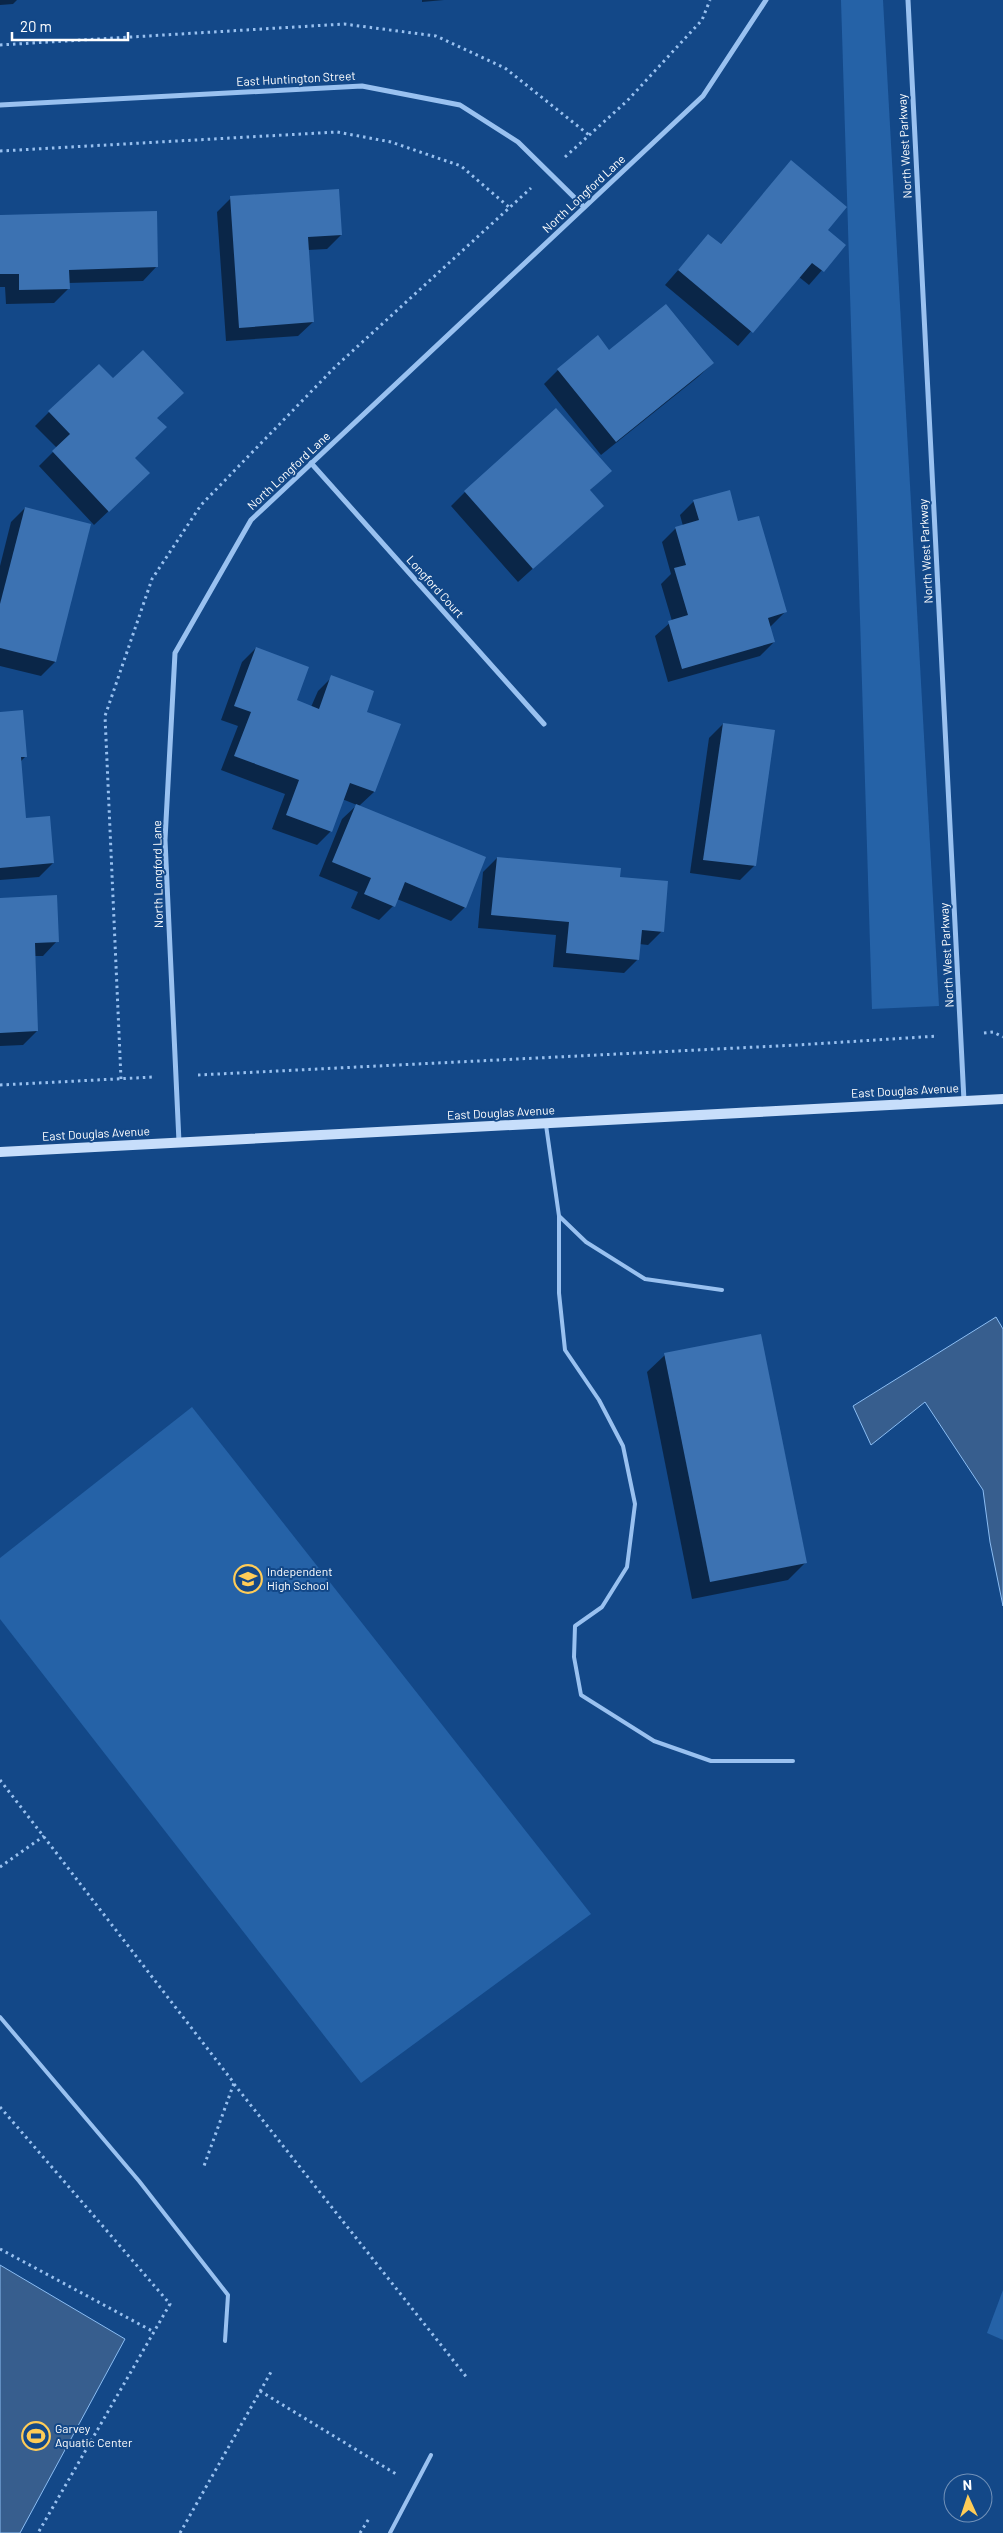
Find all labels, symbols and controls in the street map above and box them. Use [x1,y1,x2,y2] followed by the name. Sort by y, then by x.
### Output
[12,10,129,42] scale bar
[20,17,52,35] text: 20 m
[236,68,356,88] street label: East Huntington Street
[894,93,914,199] street label: North West Parkway
[539,151,628,235] street label: North Longford Lane
[244,428,333,512] street label: North Longford Lane
[915,498,935,604] street label: North West Parkway
[404,552,467,620] street label: Longford Court
[149,820,165,928] street label: North Longford Lane
[936,902,956,1008] street label: North West Parkway
[851,1080,959,1100] street label: East Douglas Avenue
[447,1102,555,1122] street label: East Douglas Avenue
[42,1123,150,1143] street label: East Douglas Avenue
[233,1564,263,1594] school or university icon: Independent High School
[267,1564,333,1592] place label: Independent High School
[21,2421,51,2451] sports icon: Garvey Aquatic Center
[55,2421,133,2449] place label: Garvey Aquatic Center
[943,2473,993,2523] north arrow
[962,2476,972,2493] text: N

